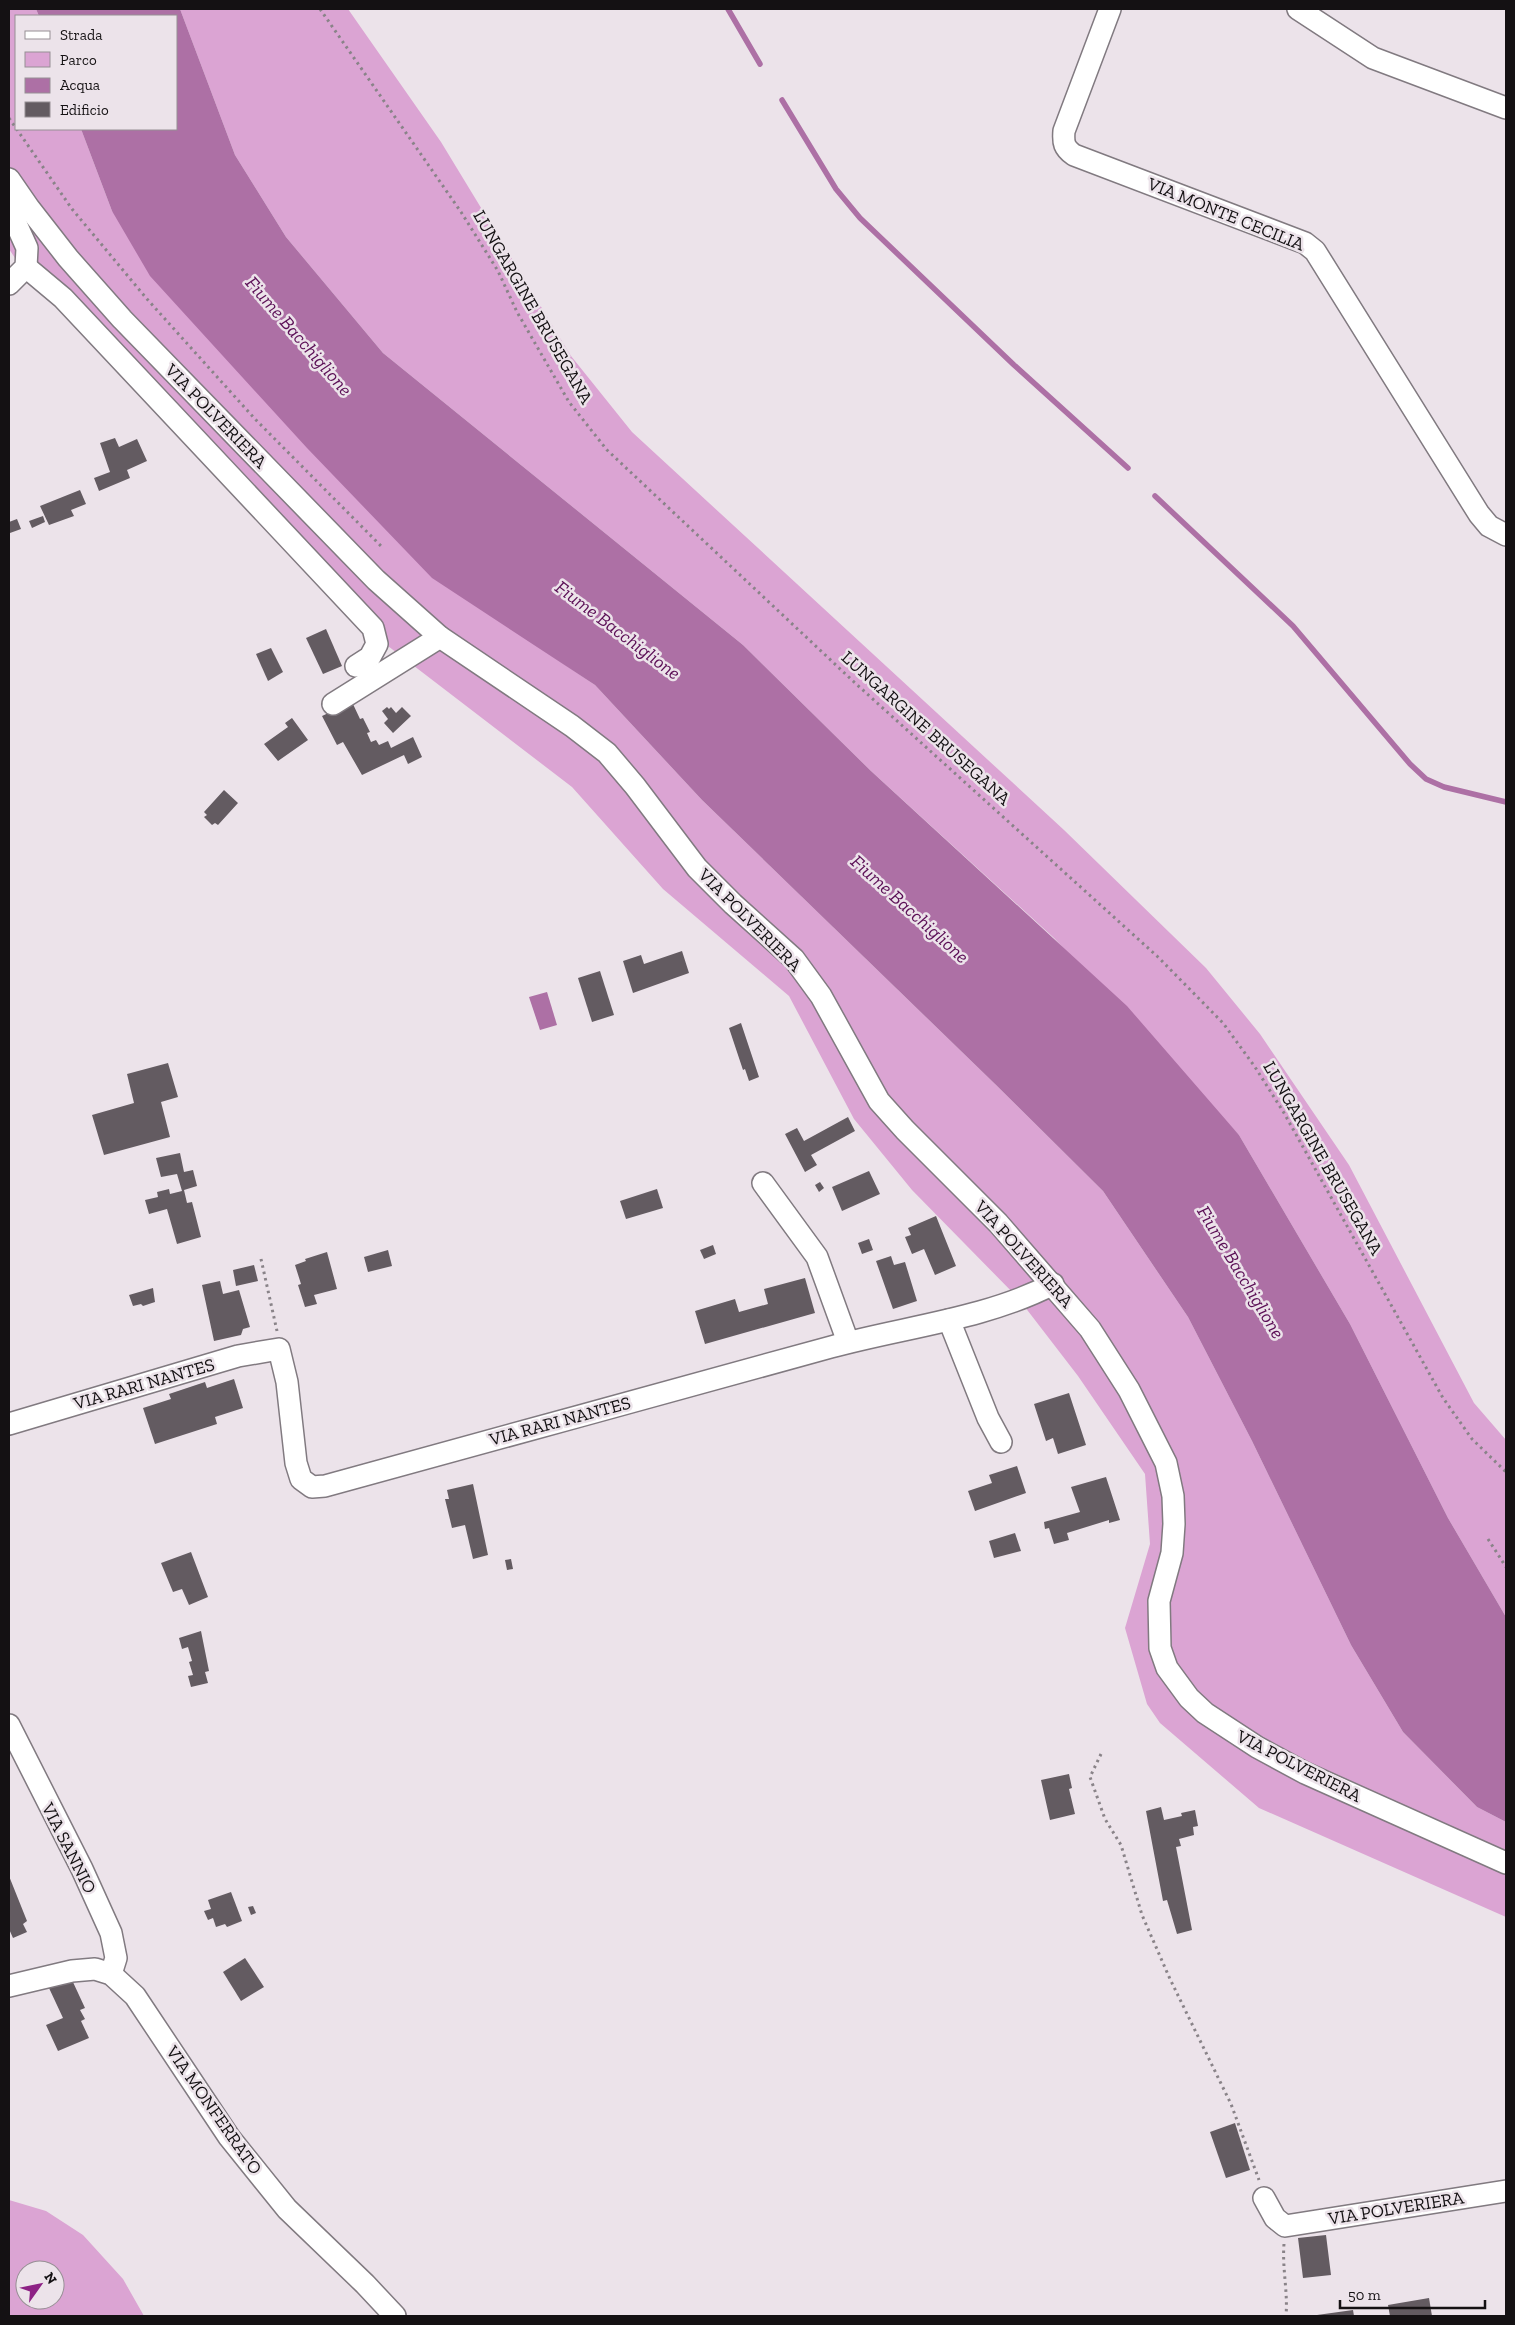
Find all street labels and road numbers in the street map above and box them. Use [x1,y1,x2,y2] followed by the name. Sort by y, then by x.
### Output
[1143,172,1308,256] street label: VIA MONTE CECILIA
[468,206,598,408] street label: LUNGARGINE BRUSEGANA
[160,358,272,473] street label: VIA POLVERIERA
[837,646,1015,810] street label: LUNGARGINE BRUSEGANA
[693,863,806,976] street label: VIA POLVERIERA
[1258,1057,1388,1259] street label: LUNGARGINE BRUSEGANA
[969,1195,1078,1312] street label: VIA POLVERIERA
[70,1353,217,1415] street label: VIA RARI NANTES
[486,1392,633,1451] street label: VIA RARI NANTES
[1232,1725,1365,1807] street label: VIA POLVERIERA
[36,1798,101,1897] street label: VIA SANNIO
[161,2041,267,2179] street label: VIA MONFERRATO
[1326,2186,1466,2230] street label: VIA POLVERIERA

